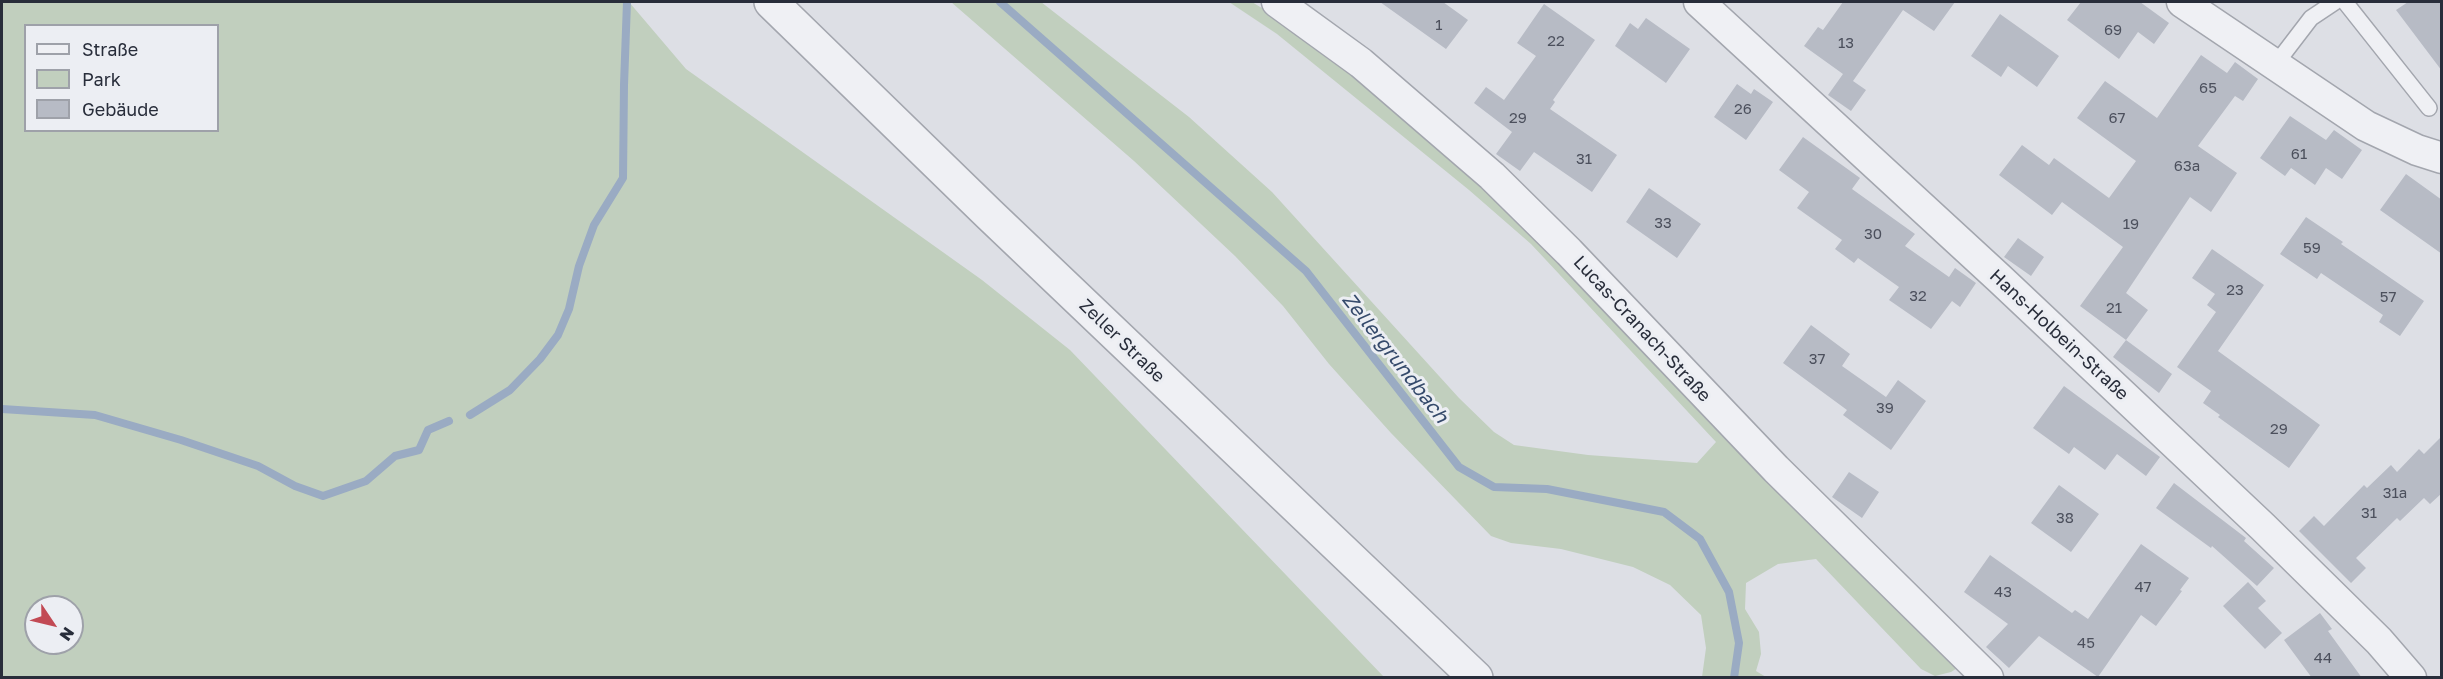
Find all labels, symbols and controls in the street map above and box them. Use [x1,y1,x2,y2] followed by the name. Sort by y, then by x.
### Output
[1435,16,1443,34] house number: 1
[2104,21,2122,39] house number: 69
[24,24,219,132] legend
[1547,32,1565,50] house number: 22
[1838,34,1854,52] house number: 13
[82,38,138,60] text: Straße
[82,68,121,90] text: Park
[2199,79,2217,97] house number: 65
[82,98,159,120] text: Gebäude
[1734,100,1752,118] house number: 26
[1509,109,1527,127] house number: 29
[2108,109,2126,127] house number: 67
[2291,145,2307,163] house number: 61
[1576,150,1592,168] house number: 31
[2174,157,2200,175] house number: 63a
[1654,214,1672,232] house number: 33
[2123,215,2139,233] house number: 19
[1864,225,1882,243] house number: 30
[2303,239,2321,257] house number: 59
[1569,252,1715,406] street label: Lucas-Cranach-Straße
[1985,265,2133,405] street label: Hans-Holbein-Straße
[2226,281,2244,299] house number: 23
[1909,287,1927,305] house number: 32
[1337,288,1453,428] water label: Zellergrundbach
[2380,288,2396,306] house number: 57
[1075,295,1169,387] street label: Zeller Straße
[2106,299,2122,317] house number: 21
[1809,350,1825,368] house number: 37
[1876,399,1894,417] house number: 39
[2270,420,2288,438] house number: 29
[2383,484,2407,502] house number: 31a
[2361,504,2377,522] house number: 31
[2056,509,2074,527] house number: 38
[2134,578,2152,596] house number: 47
[1994,583,2012,601] house number: 43
[24,595,84,655] north arrow
[55,623,79,645] text: N
[2077,634,2095,652] house number: 45
[2314,649,2332,667] house number: 44

